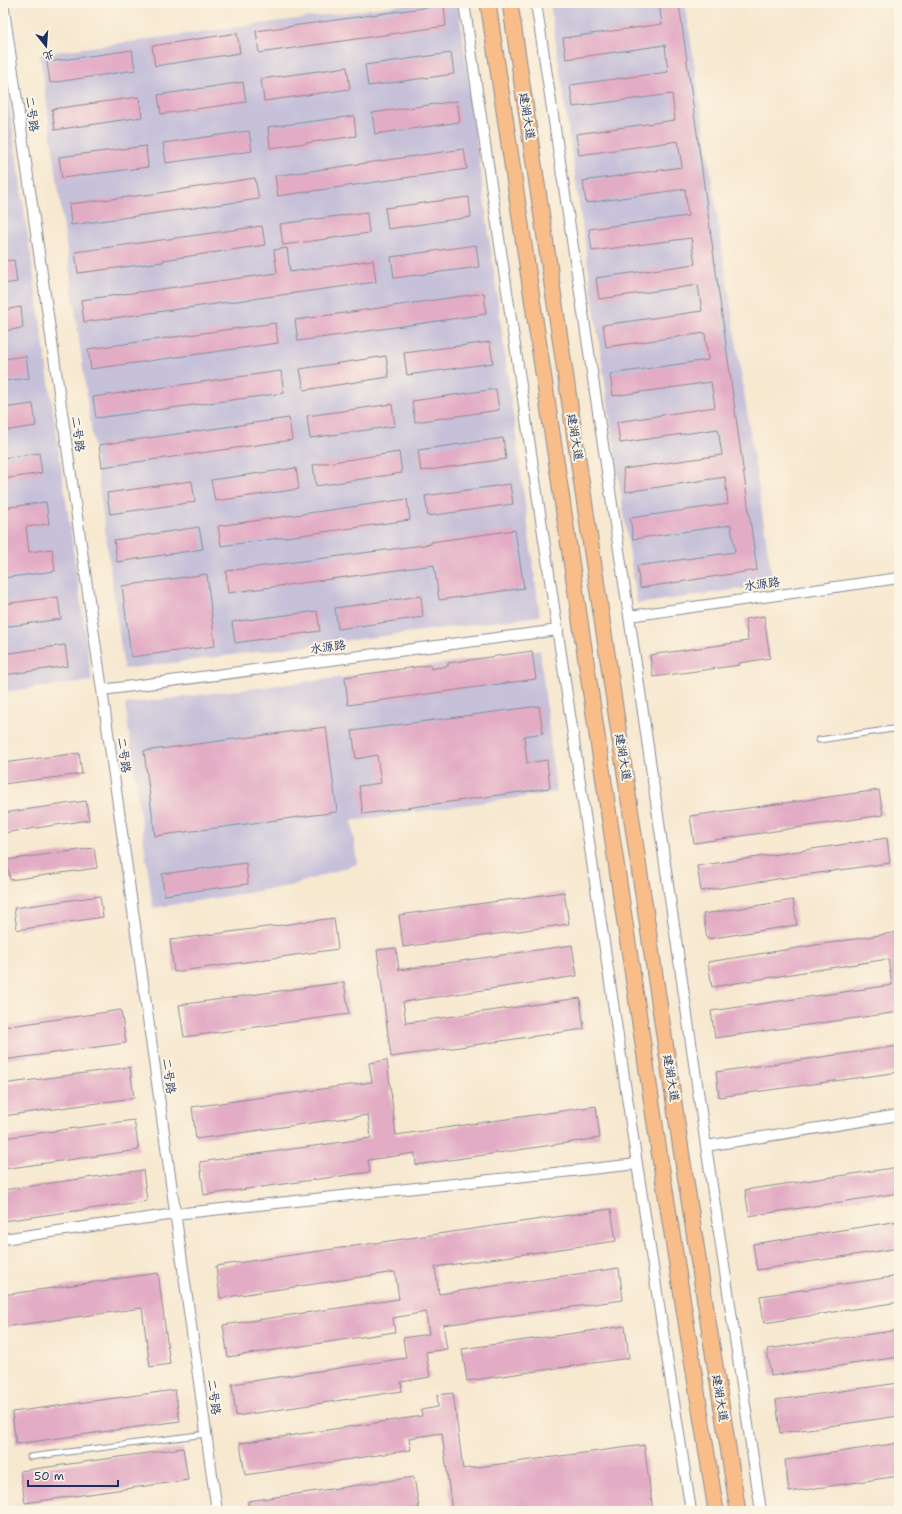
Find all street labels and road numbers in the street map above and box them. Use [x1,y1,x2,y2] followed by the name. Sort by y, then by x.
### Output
[515,91,539,141] street label: 建湖大道
[22,95,42,133] street label: 二号路
[563,412,587,462] street label: 建湖大道
[68,415,88,453] street label: 二号路
[743,574,781,594] street label: 水源路
[309,637,347,657] street label: 水源路
[611,732,635,782] street label: 建湖大道
[114,736,134,774] street label: 二号路
[659,1053,683,1103] street label: 建湖大道
[159,1057,179,1095] street label: 二号路
[708,1373,732,1423] street label: 建湖大道
[204,1378,224,1416] street label: 二号路

